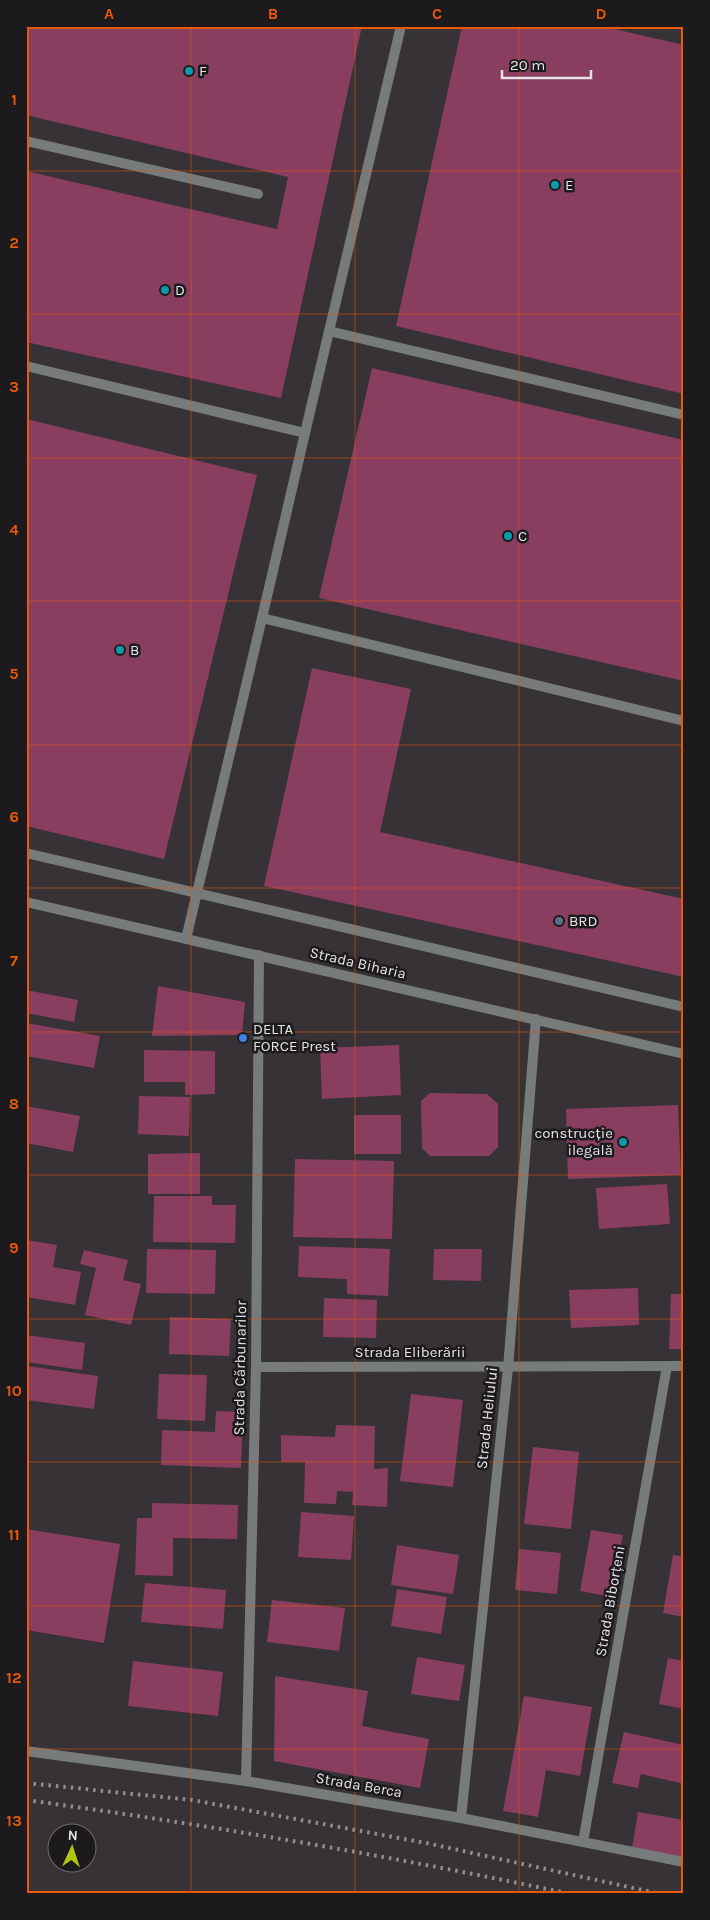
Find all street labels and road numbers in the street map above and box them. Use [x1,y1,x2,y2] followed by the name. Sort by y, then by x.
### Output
[308,943,408,983] street label: Strada Biharia
[230,1300,250,1436] street label: Strada Cărbunarilor
[355,1343,465,1361] street label: Strada Eliberării
[473,1366,501,1470] street label: Strada Heliului
[591,1544,629,1658] street label: Strada Biborțeni
[314,1769,404,1801] street label: Strada Berca

